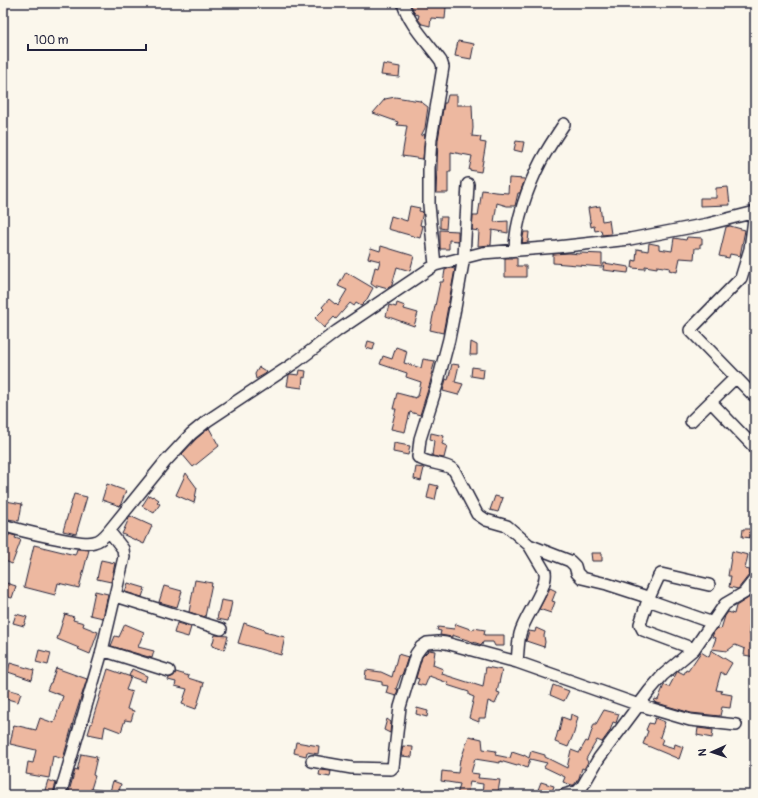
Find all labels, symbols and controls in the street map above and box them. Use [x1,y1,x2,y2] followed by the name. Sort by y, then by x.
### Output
[28,26,146,52] scale bar
[34,33,69,48] text: 100 m
[692,732,732,772] north arrow
[696,748,709,757] text: N

